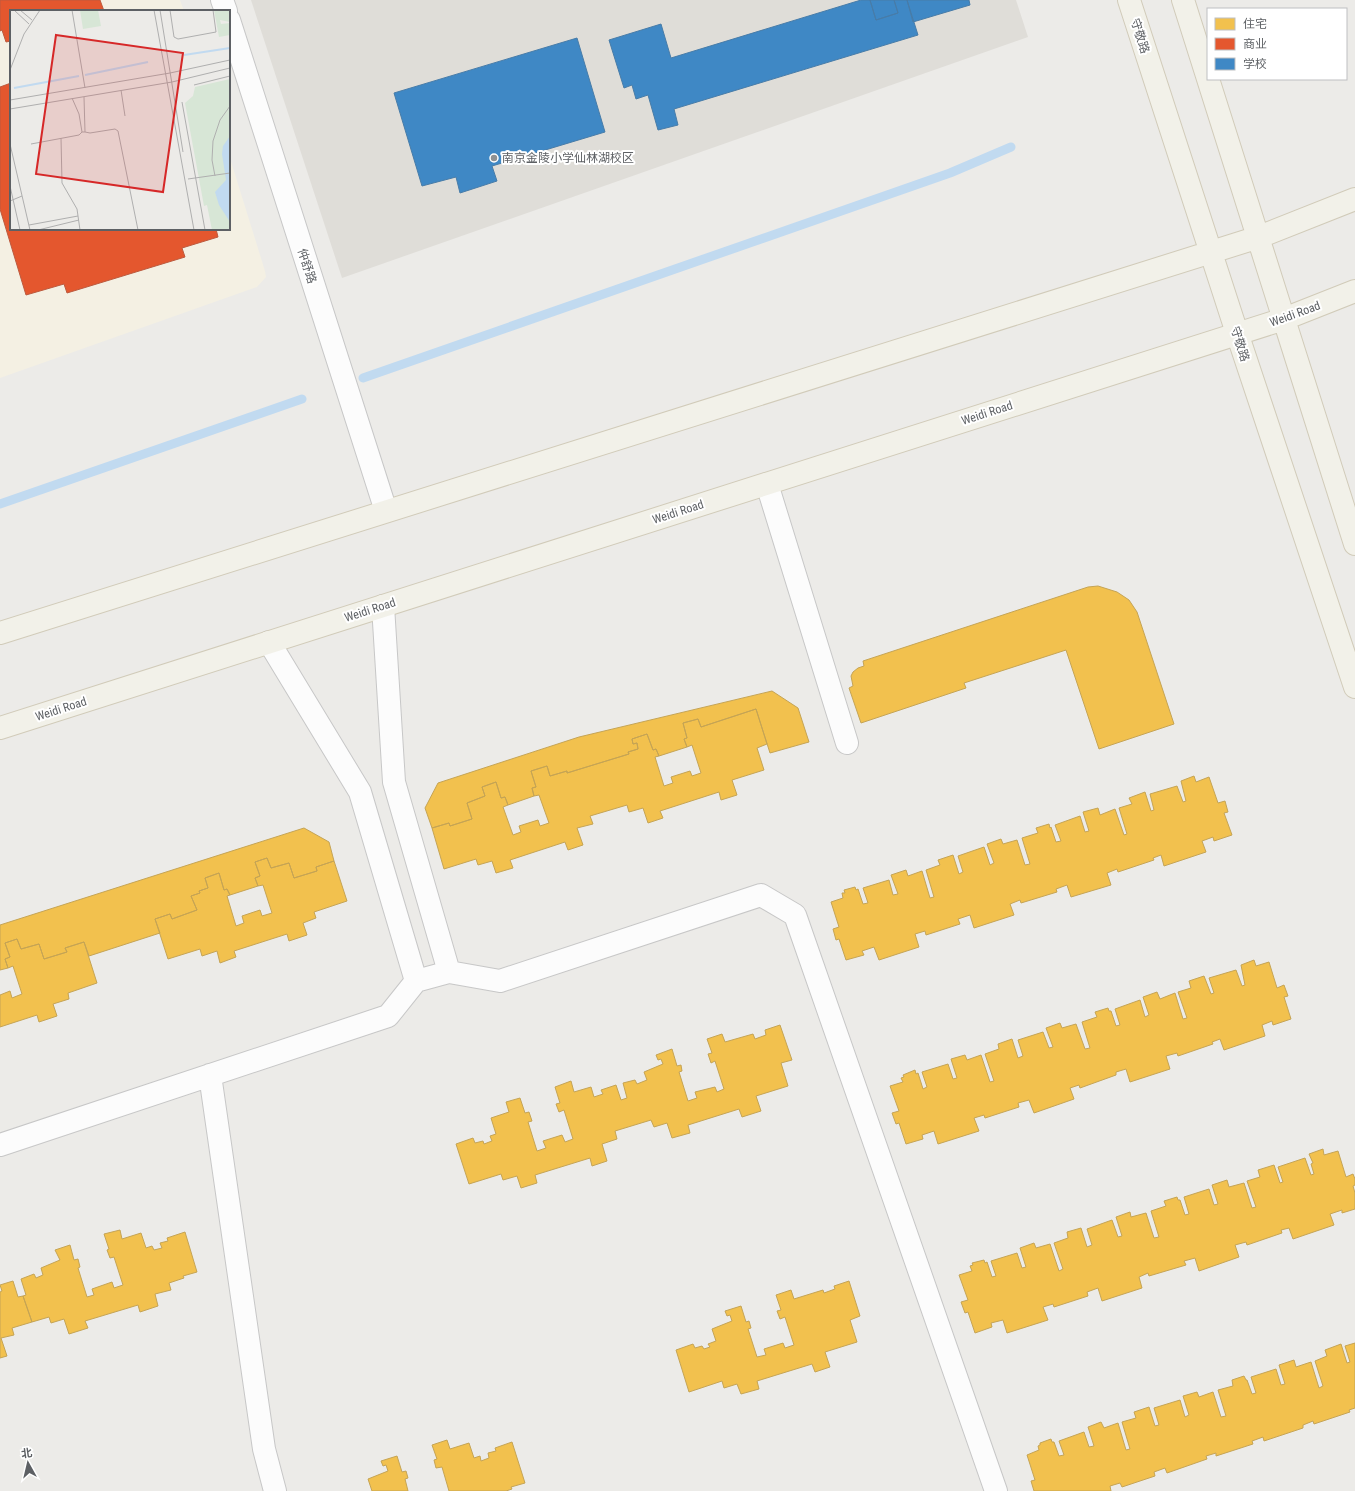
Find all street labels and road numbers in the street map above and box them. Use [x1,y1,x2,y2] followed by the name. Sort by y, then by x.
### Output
[1128,17,1152,55] street label: 守敬路
[295,247,319,285] street label: 仲舒路
[1268,298,1322,330] street label: Weidi Road
[1228,325,1252,363] street label: 守敬路
[960,398,1014,428] street label: Weidi Road
[651,497,705,527] street label: Weidi Road
[343,595,397,625] street label: Weidi Road
[34,694,88,724] street label: Weidi Road

